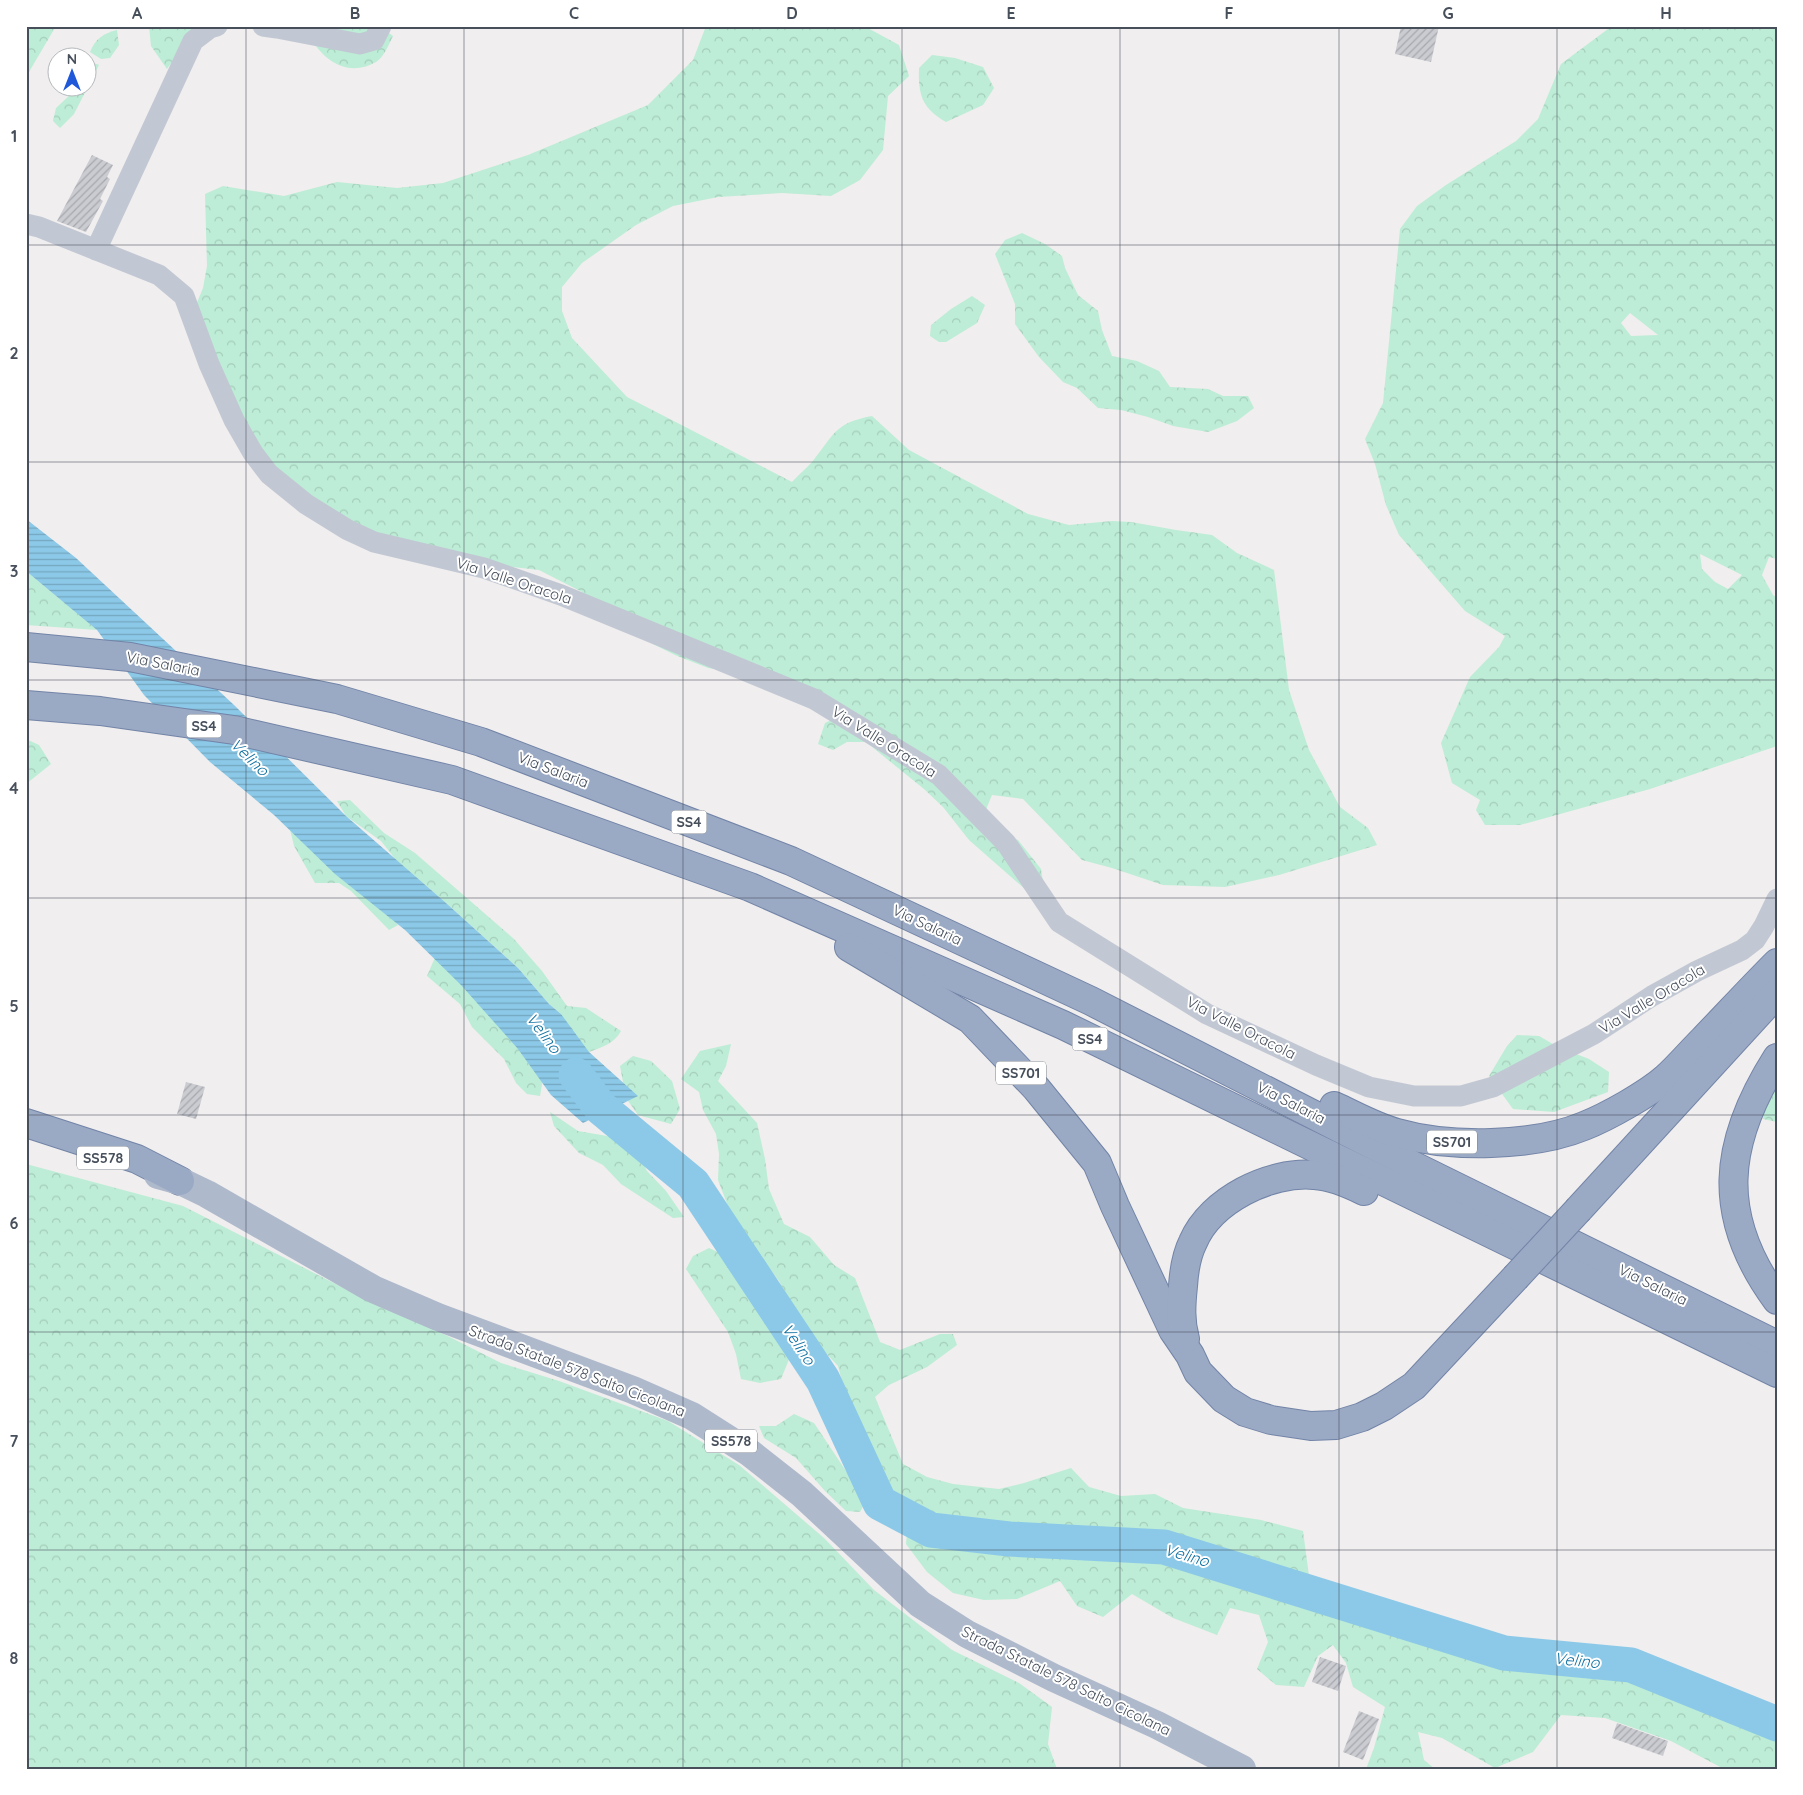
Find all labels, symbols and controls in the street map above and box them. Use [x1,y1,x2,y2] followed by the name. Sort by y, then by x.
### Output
[132,3,143,23] text: A
[350,3,360,23] text: B
[569,3,579,23] text: C
[786,3,798,23] text: D
[1006,3,1016,23] text: E
[1225,3,1234,23] text: F
[1442,3,1454,23] text: G
[1660,3,1672,23] text: H
[48,48,98,98] north arrow
[67,50,77,68] text: N
[11,126,17,146] text: 1
[9,343,19,363] text: 2
[454,553,574,608] street label: Via Valle Oracola
[10,561,18,581] text: 3
[125,647,201,680] street label: Via Salaria
[828,702,940,781] street label: Via Valle Oracola
[186,714,222,738] road number: SS4
[227,734,274,781] water label: Velino
[515,747,591,792] street label: Via Salaria
[9,778,19,798] text: 4
[672,810,706,834] road number: SS4
[889,900,965,949] street label: Via Salaria
[1595,959,1708,1038] street label: Via Valle Oracola
[1183,992,1299,1063] street label: Via Valle Oracola
[9,996,19,1016] text: 5
[522,1009,566,1058] water label: Velino
[1072,1028,1108,1050] road number: SS4
[996,1062,1046,1084] road number: SS701
[1254,1077,1329,1128] street label: Via Salaria
[1427,1130,1477,1154] road number: SS701
[77,1146,129,1170] road number: SS578
[10,1213,19,1233] text: 6
[1616,1260,1691,1309] street label: Via Salaria
[466,1320,688,1421] street label: Strada Statale 578 Salto Cicolana
[778,1320,821,1369] water label: Velino
[705,1430,757,1452] road number: SS578
[10,1431,19,1451] text: 7
[1162,1539,1213,1571] water label: Velino
[959,1622,1174,1740] street label: Strada Statale 578 Salto Cicolana
[10,1648,19,1668] text: 8
[1553,1648,1602,1672] water label: Velino

